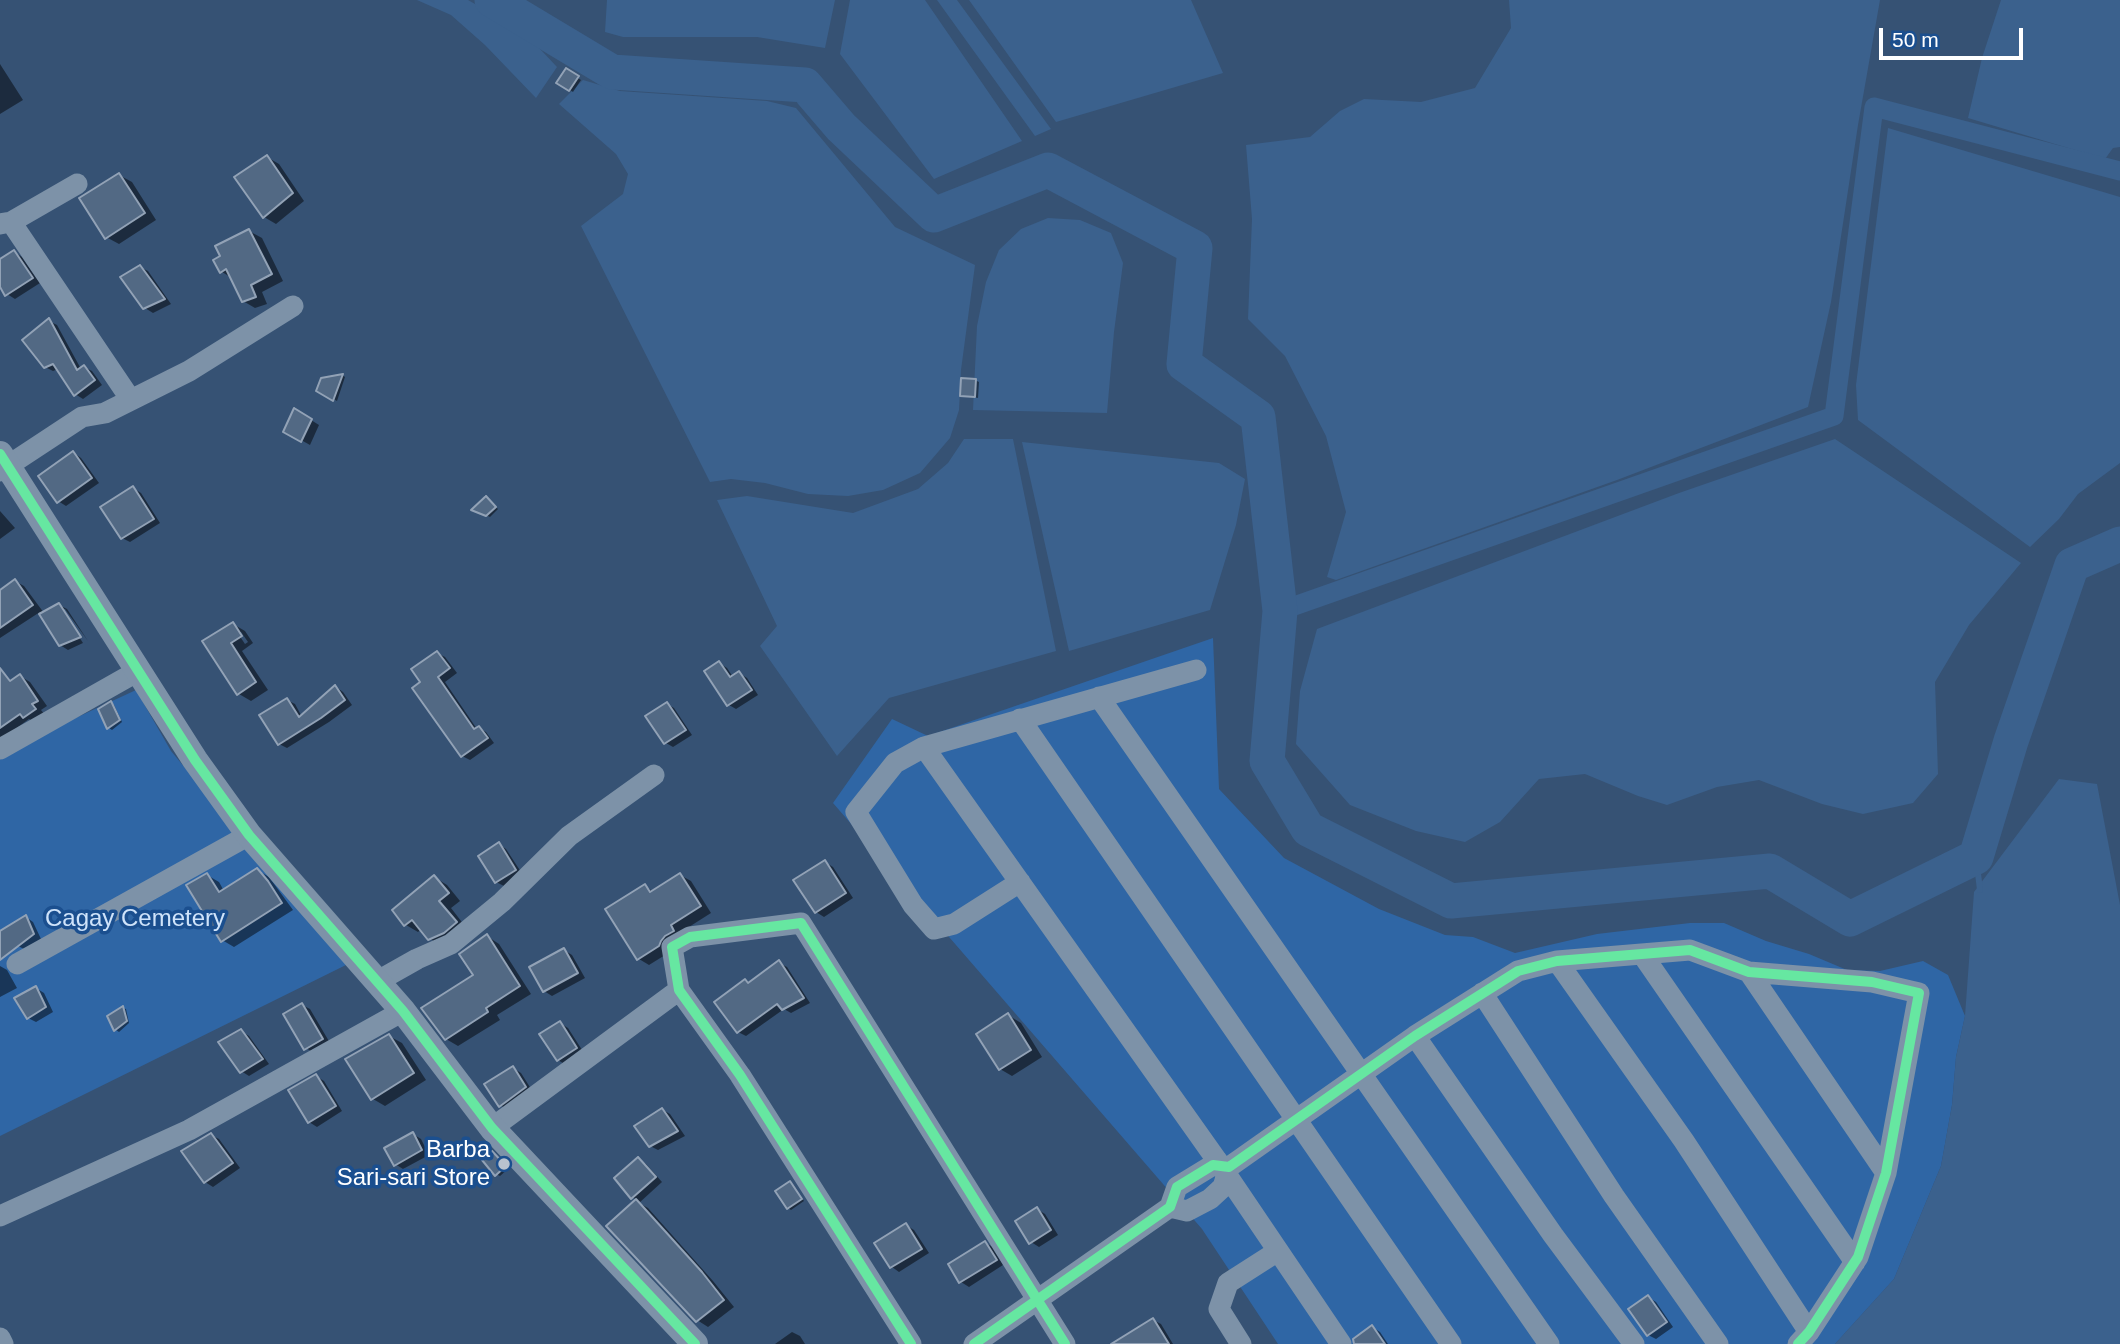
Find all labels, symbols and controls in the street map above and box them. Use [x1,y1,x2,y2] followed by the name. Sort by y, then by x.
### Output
[1882,14,2025,58] scale bar
[1892,28,1939,51] text: 50 m
[45,905,225,933] park label: Cagay Cemetery
[337,1136,490,1192] place label: Barba Sari-sari Store
[496,1156,512,1172] marker: Barba Sari-sari Store

